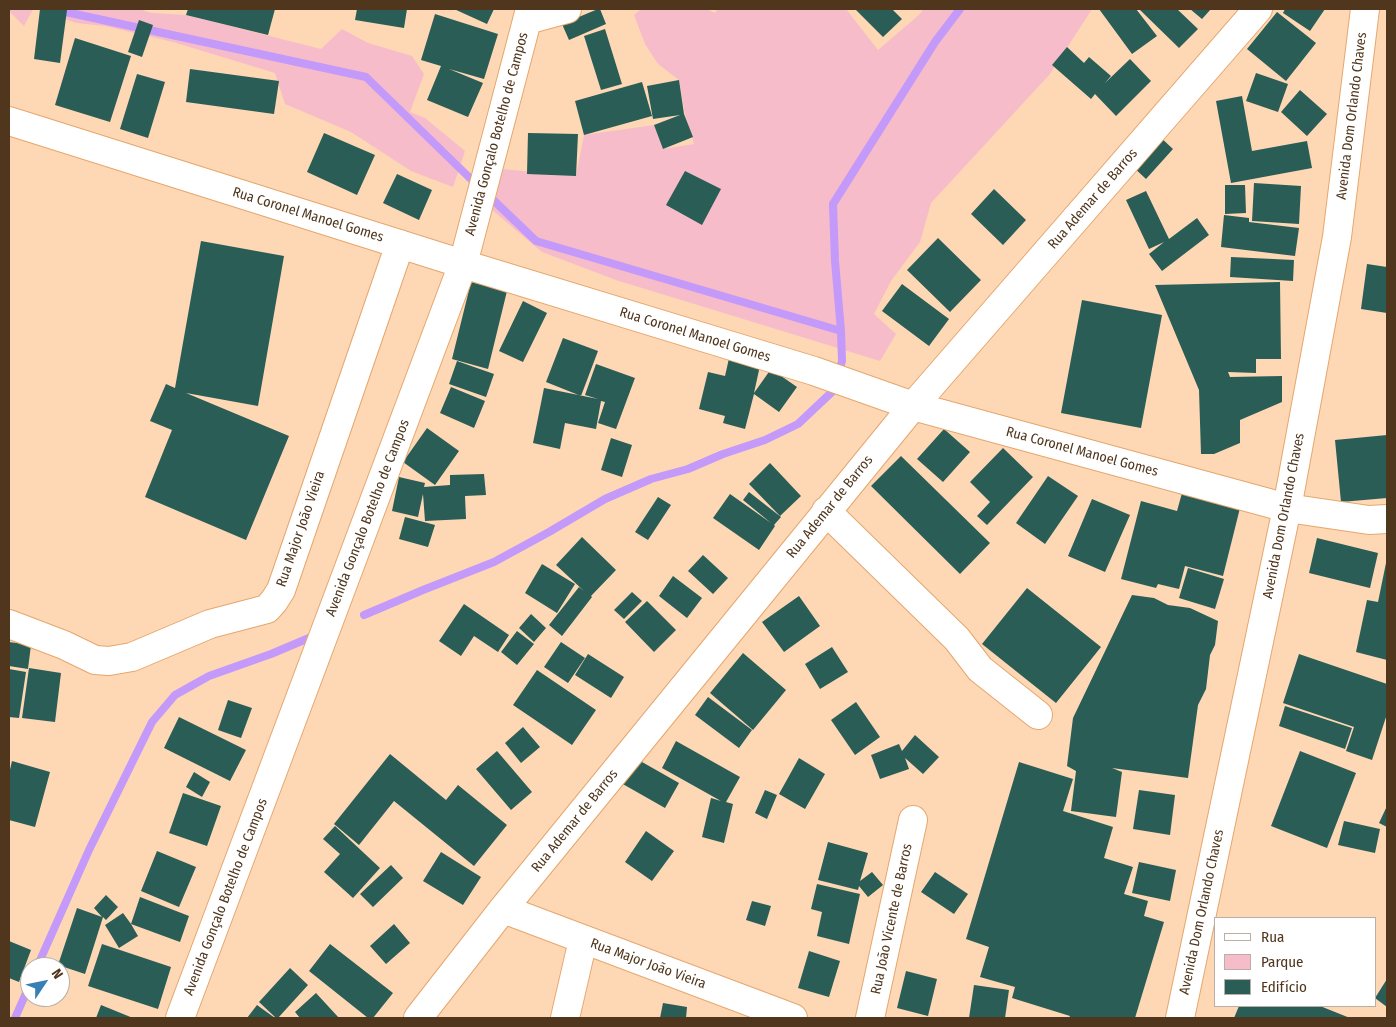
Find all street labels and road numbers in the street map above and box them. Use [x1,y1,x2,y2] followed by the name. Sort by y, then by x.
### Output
[462,31,532,237] street label: Avenida Gonçalo Botelho de Campos
[1333,31,1371,201] street label: Avenida Dom Orlando Chaves
[1045,145,1141,253] street label: Rua Ademar de Barros
[231,184,385,246] street label: Rua Coronel Manoel Gomes
[618,304,772,366] street label: Rua Coronel Manoel Gomes
[323,417,413,619] street label: Avenida Gonçalo Botelho de Campos
[1004,424,1160,480] street label: Rua Coronel Manoel Gomes
[1260,432,1308,600] street label: Avenida Dom Orlando Chaves
[783,452,877,562] street label: Rua Ademar de Barros
[273,469,329,589] street label: Rua Major João Vieira
[528,766,622,876] street label: Rua Ademar de Barros
[181,796,271,998] street label: Avenida Gonçalo Botelho de Campos
[1176,828,1228,996] street label: Avenida Dom Orlando Chaves
[868,842,916,996] street label: Rua João Vicente de Barros
[588,935,708,993] street label: Rua Major João Vieira

